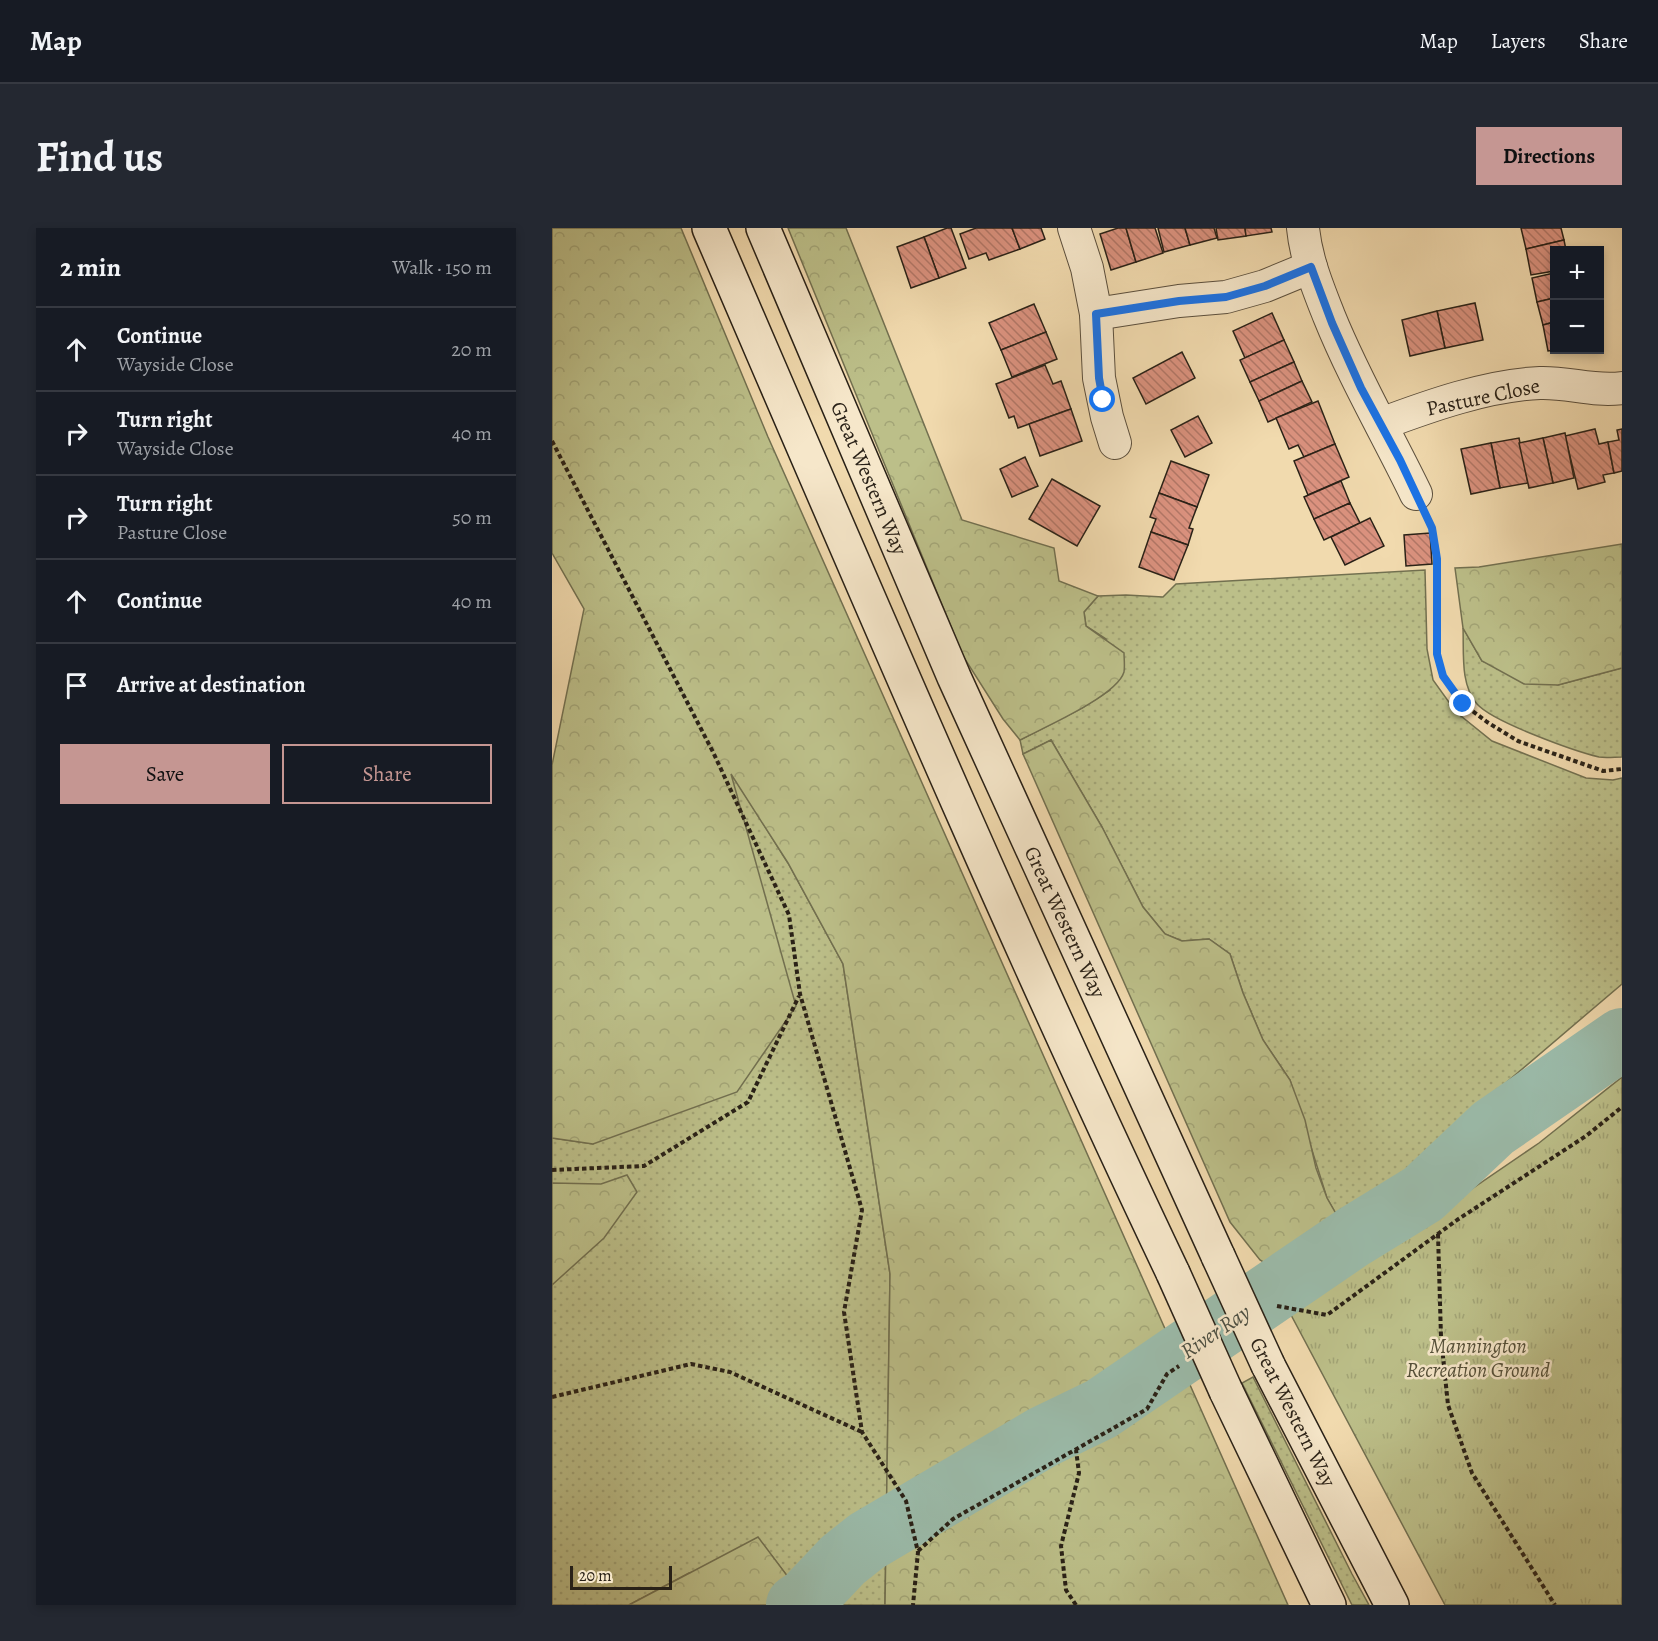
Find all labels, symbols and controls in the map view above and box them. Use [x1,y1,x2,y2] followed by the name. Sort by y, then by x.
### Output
[30,22,82,60] text: Map
[1419,27,1458,55] text: Map
[1491,27,1546,55] text: Layers
[1579,27,1628,55] text: Share
[1476,127,1622,185] button: Directions
[36,128,163,185] text: Find us
[1550,246,1604,354] map controls
[1550,246,1604,300] button: +
[60,250,121,285] text: 2 min
[392,254,492,281] text: Walk · 150 m
[1550,300,1604,354] button: −
[117,321,202,351] text: Continue
[60,333,93,366] icon: ahead
[451,336,492,363] text: 20 m
[117,351,234,378] text: Wayside Close
[1424,371,1542,423] street label: Pasture Close
[1089,386,1115,412] route start
[824,397,914,560] street label: Great Western Way
[117,405,213,435] text: Turn right
[60,417,93,450] icon: right
[452,420,492,447] text: 40 m
[117,435,234,462] text: Wayside Close
[117,489,213,519] text: Turn right
[60,501,93,534] icon: right
[452,504,492,531] text: 50 m
[117,519,227,546] text: Pasture Close
[60,585,93,618] icon: ahead
[117,586,202,616] text: Continue
[452,588,492,615] text: 40 m
[60,669,93,702] icon: arrive
[117,670,306,700] text: Arrive at destination
[1449,690,1475,716] route end
[60,744,270,804] button: Save
[282,744,492,804] button: Share
[1018,842,1113,1003] street label: Great Western Way
[1175,1297,1257,1366] water label: River Ray
[1243,1332,1343,1492] street label: Great Western Way
[1406,1332,1550,1384] park label: Mannington Recreation Ground
[570,1563,672,1590] scale bar
[579,1565,612,1587] text: 20 m

